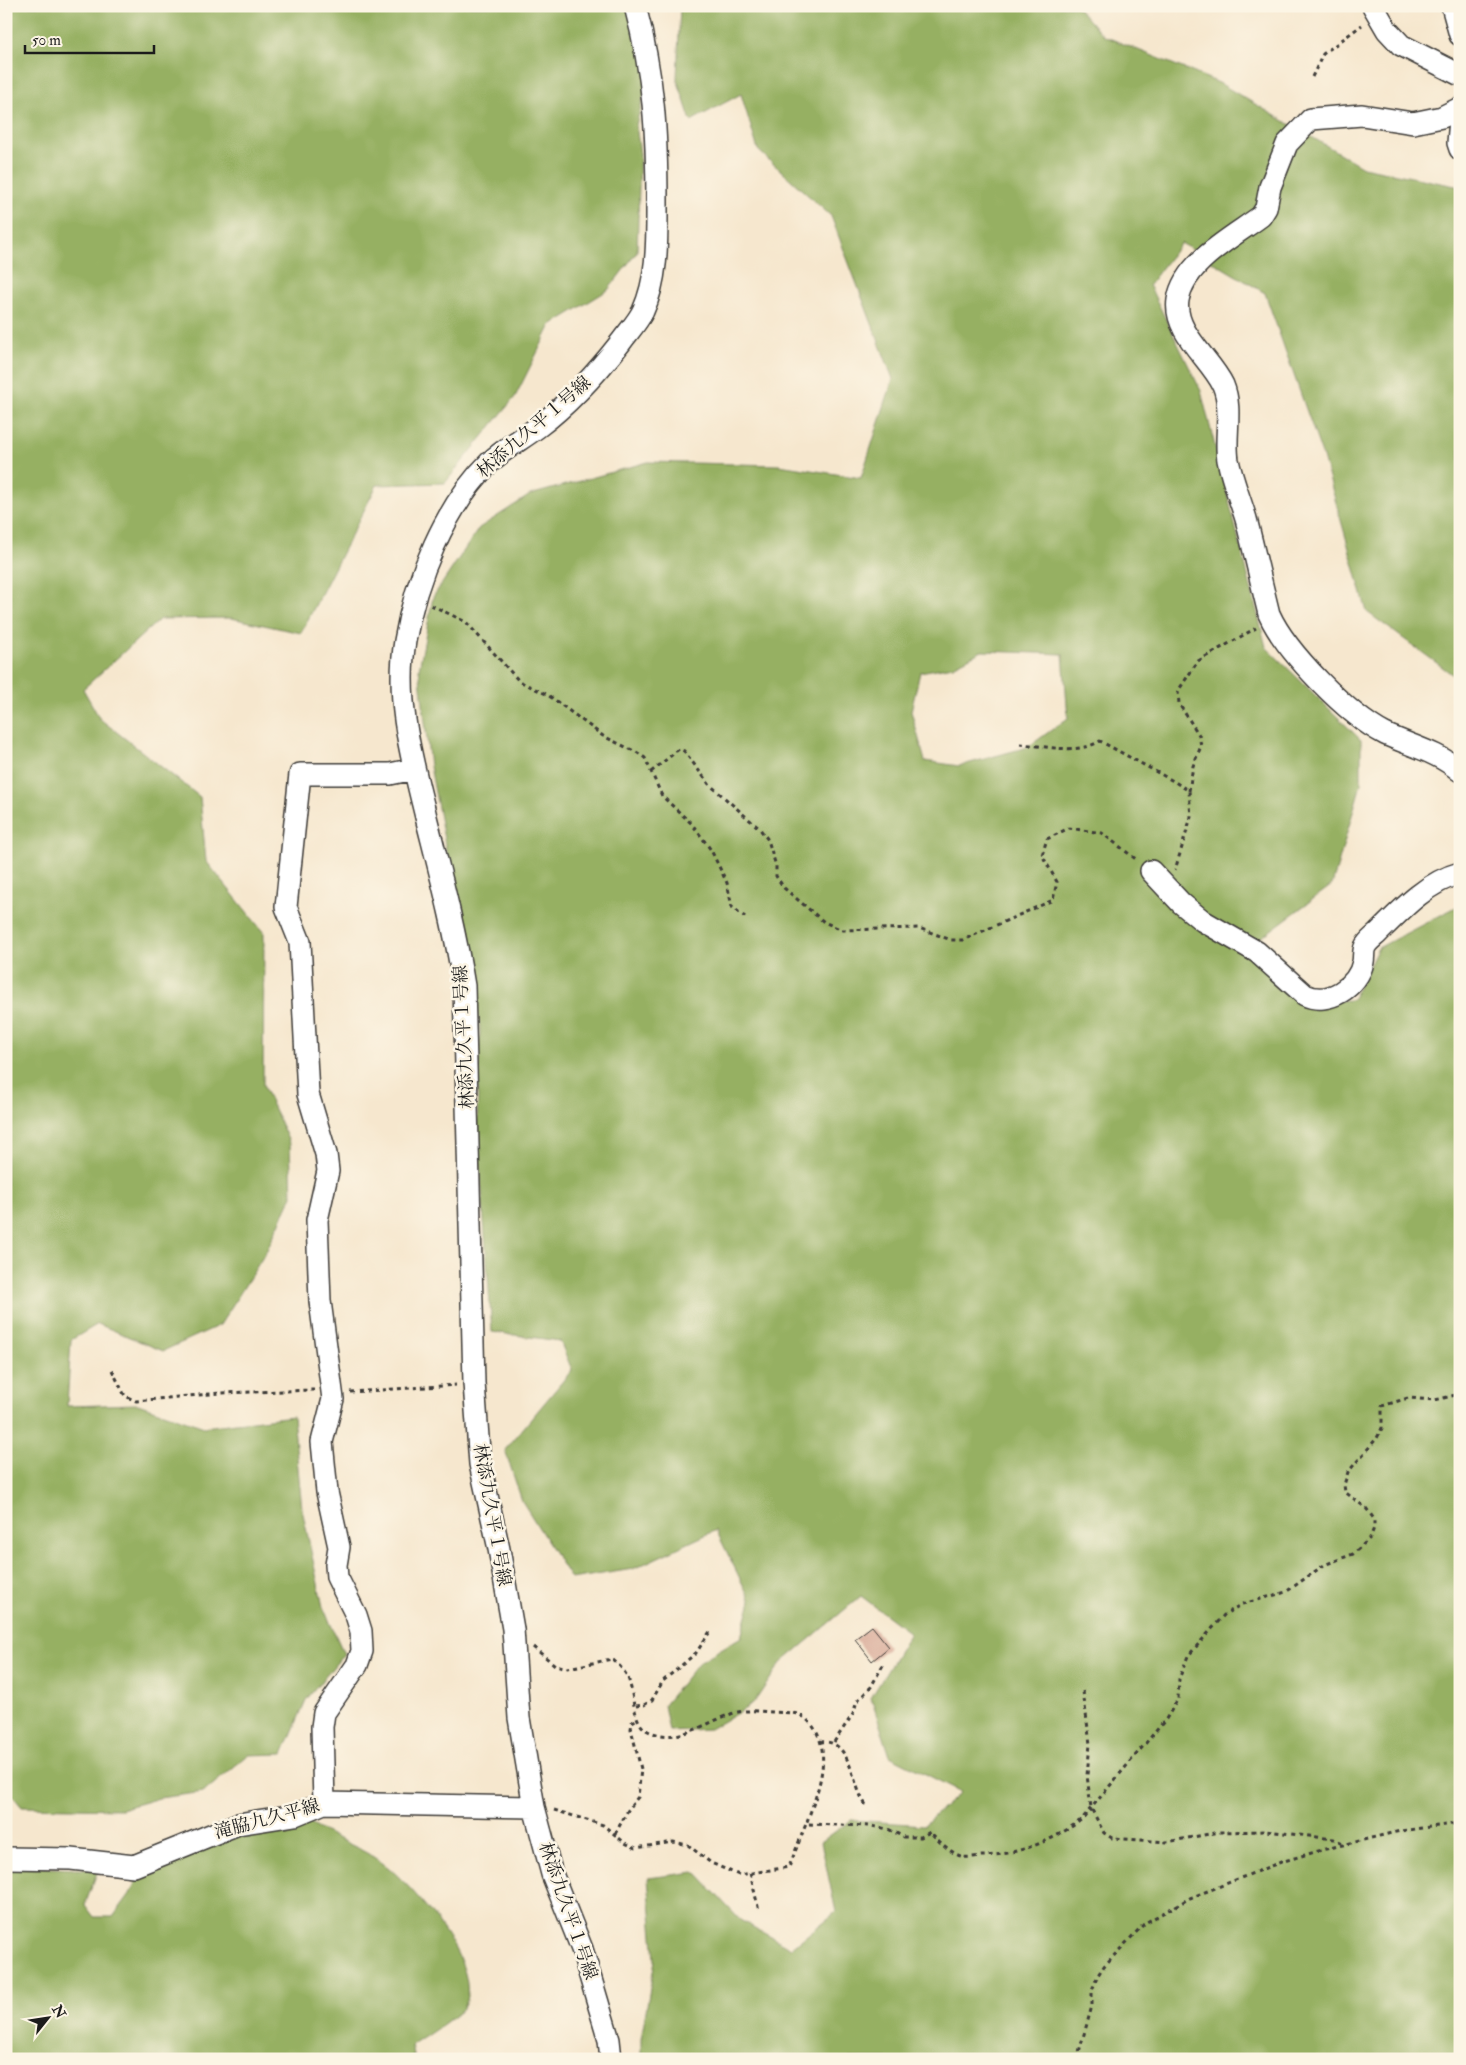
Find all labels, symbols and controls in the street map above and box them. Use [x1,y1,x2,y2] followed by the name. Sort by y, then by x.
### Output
[25,22,154,54] scale bar
[32,31,61,50] text: 50 m
[472,371,596,483] street label: 林添九久平１号線
[449,964,479,1110] street label: 林添九久平１号線
[468,1442,516,1588] street label: 林添九久平１号線
[212,1794,322,1844] street label: 滝脇九久平線
[534,1839,602,1983] street label: 林添九久平１号線
[22,1992,72,2042] north arrow
[48,2001,70,2022] text: N

